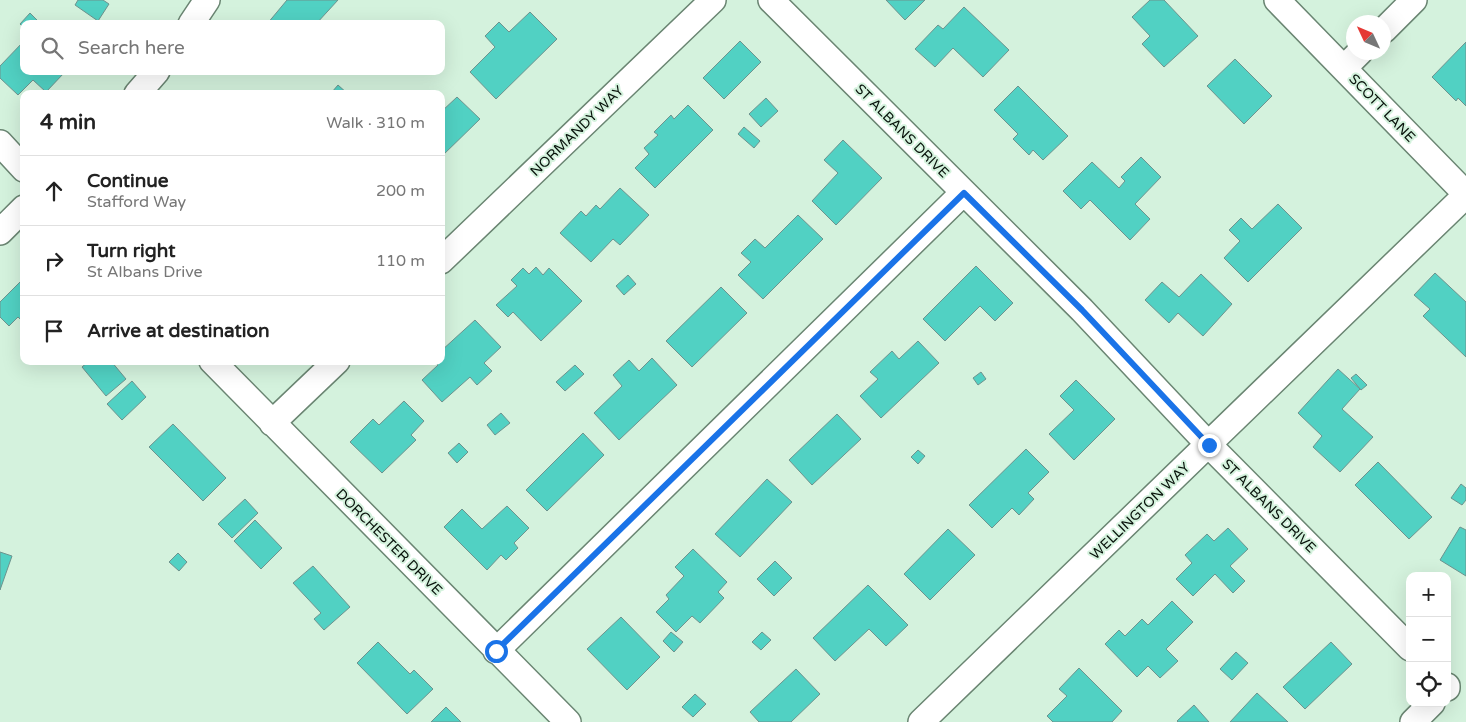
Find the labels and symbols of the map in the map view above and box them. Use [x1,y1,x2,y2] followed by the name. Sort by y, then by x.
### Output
[1346,15,1391,60] north arrow
[1345,70,1419,146] street label: SCOTT LANE
[852,81,952,181] street label: ST ALBANS DRIVE
[527,82,627,180] street label: NORMANDY WAY
[1198,434,1221,457] route end
[1219,456,1319,556] street label: ST ALBANS DRIVE
[1087,459,1193,563] street label: WELLINGTON WAY
[332,485,446,599] street label: DORCHESTER DRIVE
[485,640,508,663] route start

